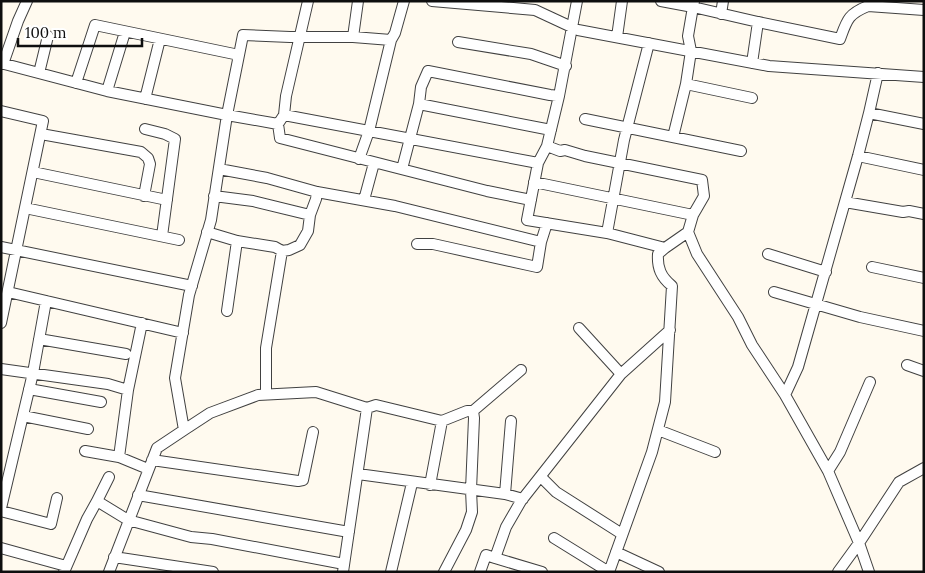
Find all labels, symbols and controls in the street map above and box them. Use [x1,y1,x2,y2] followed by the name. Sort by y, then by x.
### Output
[18,15,141,47] scale bar
[25,23,66,42] text: 100 m

